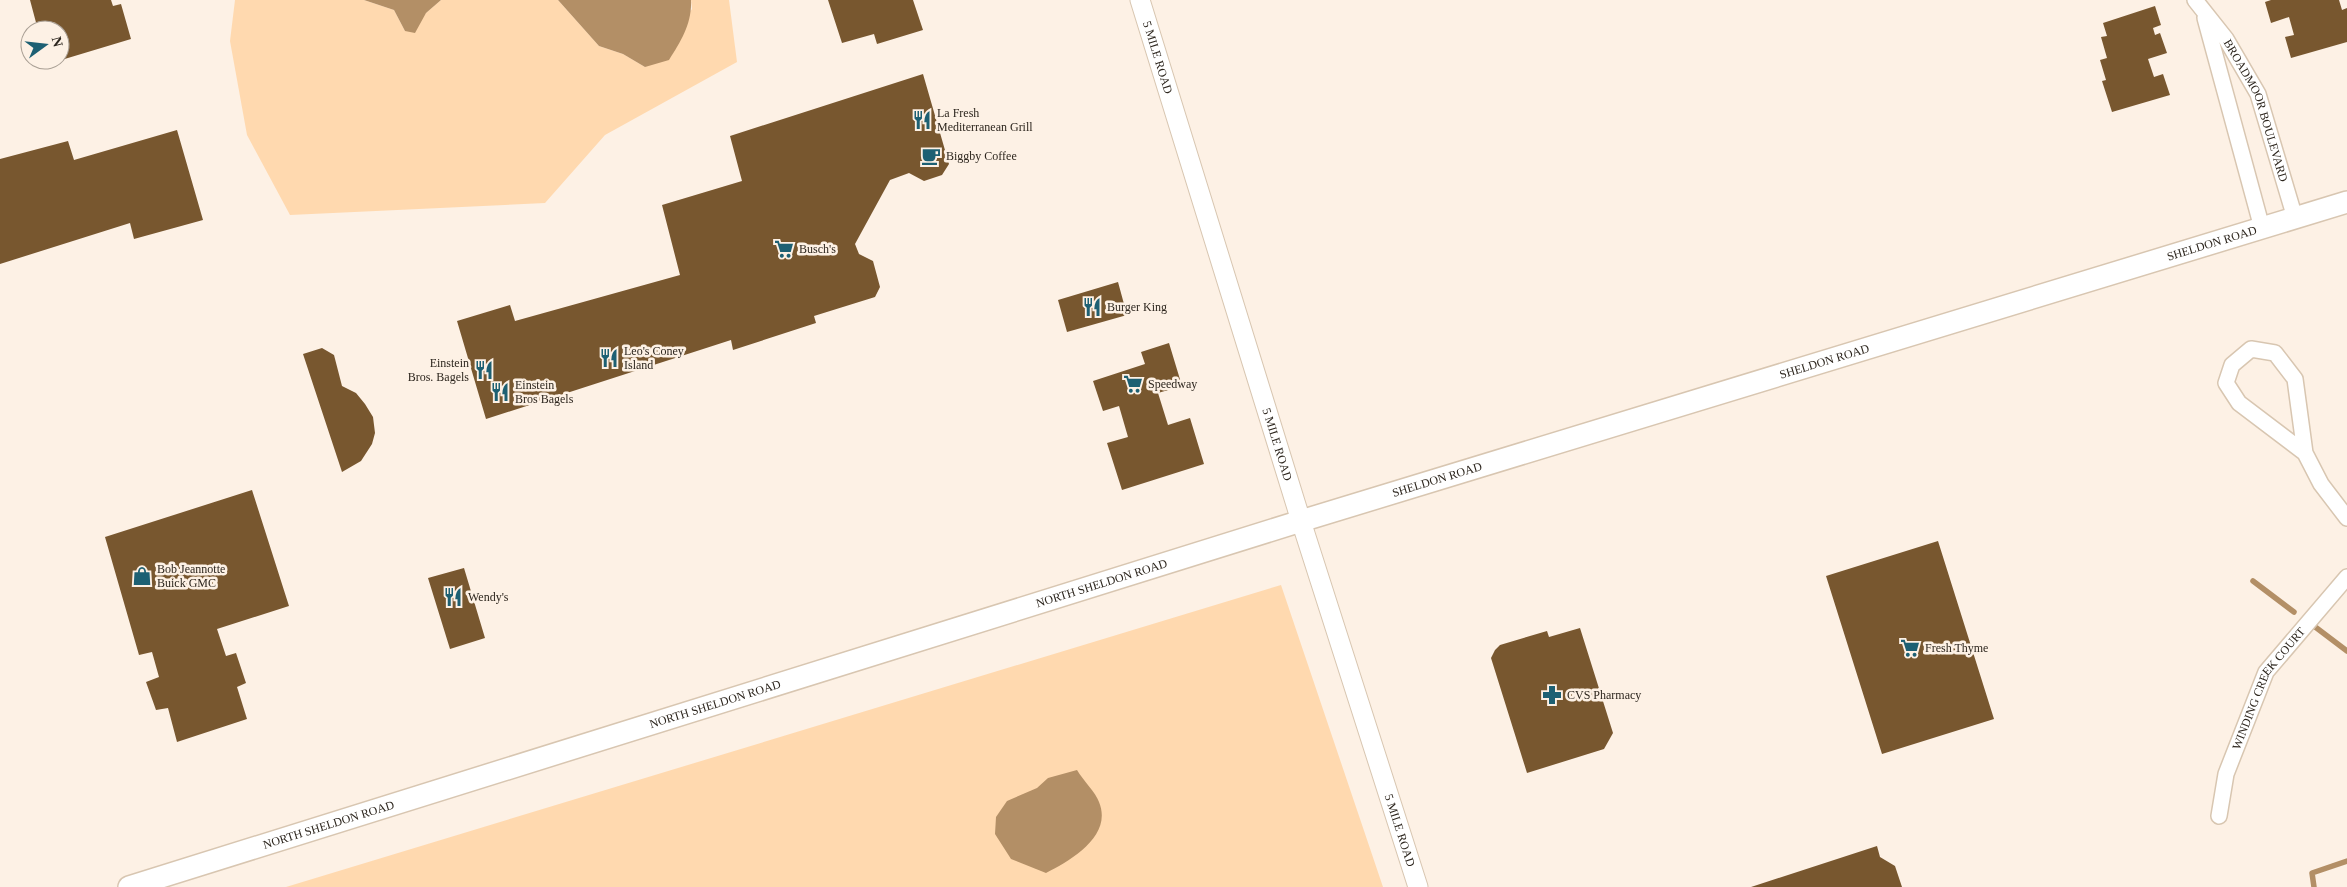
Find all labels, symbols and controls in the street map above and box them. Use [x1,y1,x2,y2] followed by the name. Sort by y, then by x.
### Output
[1140,19,1176,96] street label: 5 MILE ROAD
[20,20,70,70] north arrow
[49,35,66,49] text: N
[2221,37,2291,184] street label: BROADMOOR BOULEVARD
[937,106,1033,134] place label: La Fresh Mediterranean Grill
[911,109,933,131] restaurant icon: La Fresh Mediterranean Grill
[920,145,942,167] cafe icon: Biggby Coffee
[946,149,1017,163] place label: Biggby Coffee
[2165,223,2259,264] street label: SHELDON ROAD
[773,238,795,260] supermarket icon: Busch's
[799,242,836,256] place label: Busch's
[1081,296,1103,318] restaurant icon: Burger King
[1107,300,1167,314] place label: Burger King
[1778,341,1871,382] street label: SHELDON ROAD
[624,344,684,372] place label: Leo's Coney Island
[598,347,620,369] restaurant icon: Leo's Coney Island
[408,356,469,384] place label: Einstein Bros. Bagels
[473,359,495,381] restaurant icon: Einstein Bros. Bagels
[1122,373,1144,395] supermarket icon: Speedway
[1148,377,1197,391] place label: Speedway
[515,378,574,406] place label: Einstein Bros Bagels
[489,381,511,403] restaurant icon: Einstein Bros Bagels
[1259,406,1295,483] street label: 5 MILE ROAD
[1390,459,1484,500] street label: SHELDON ROAD
[1034,556,1169,610] street label: NORTH SHELDON ROAD
[157,562,225,590] place label: Bob Jeannotte Buick GMC
[131,565,153,587] shop icon: Bob Jeannotte Buick GMC
[442,586,464,608] restaurant icon: Wendy's
[468,590,509,604] place label: Wendy's
[2229,624,2308,752] street label: WINDING CREEK COURT
[1899,637,1921,659] supermarket icon: Fresh Thyme
[1925,641,1988,655] place label: Fresh Thyme
[648,677,783,731] street label: NORTH SHELDON ROAD
[1541,684,1563,706] pharmacy icon: CVS Pharmacy
[1567,688,1641,702] place label: CVS Pharmacy
[1382,792,1418,869] street label: 5 MILE ROAD
[261,798,396,852] street label: NORTH SHELDON ROAD

